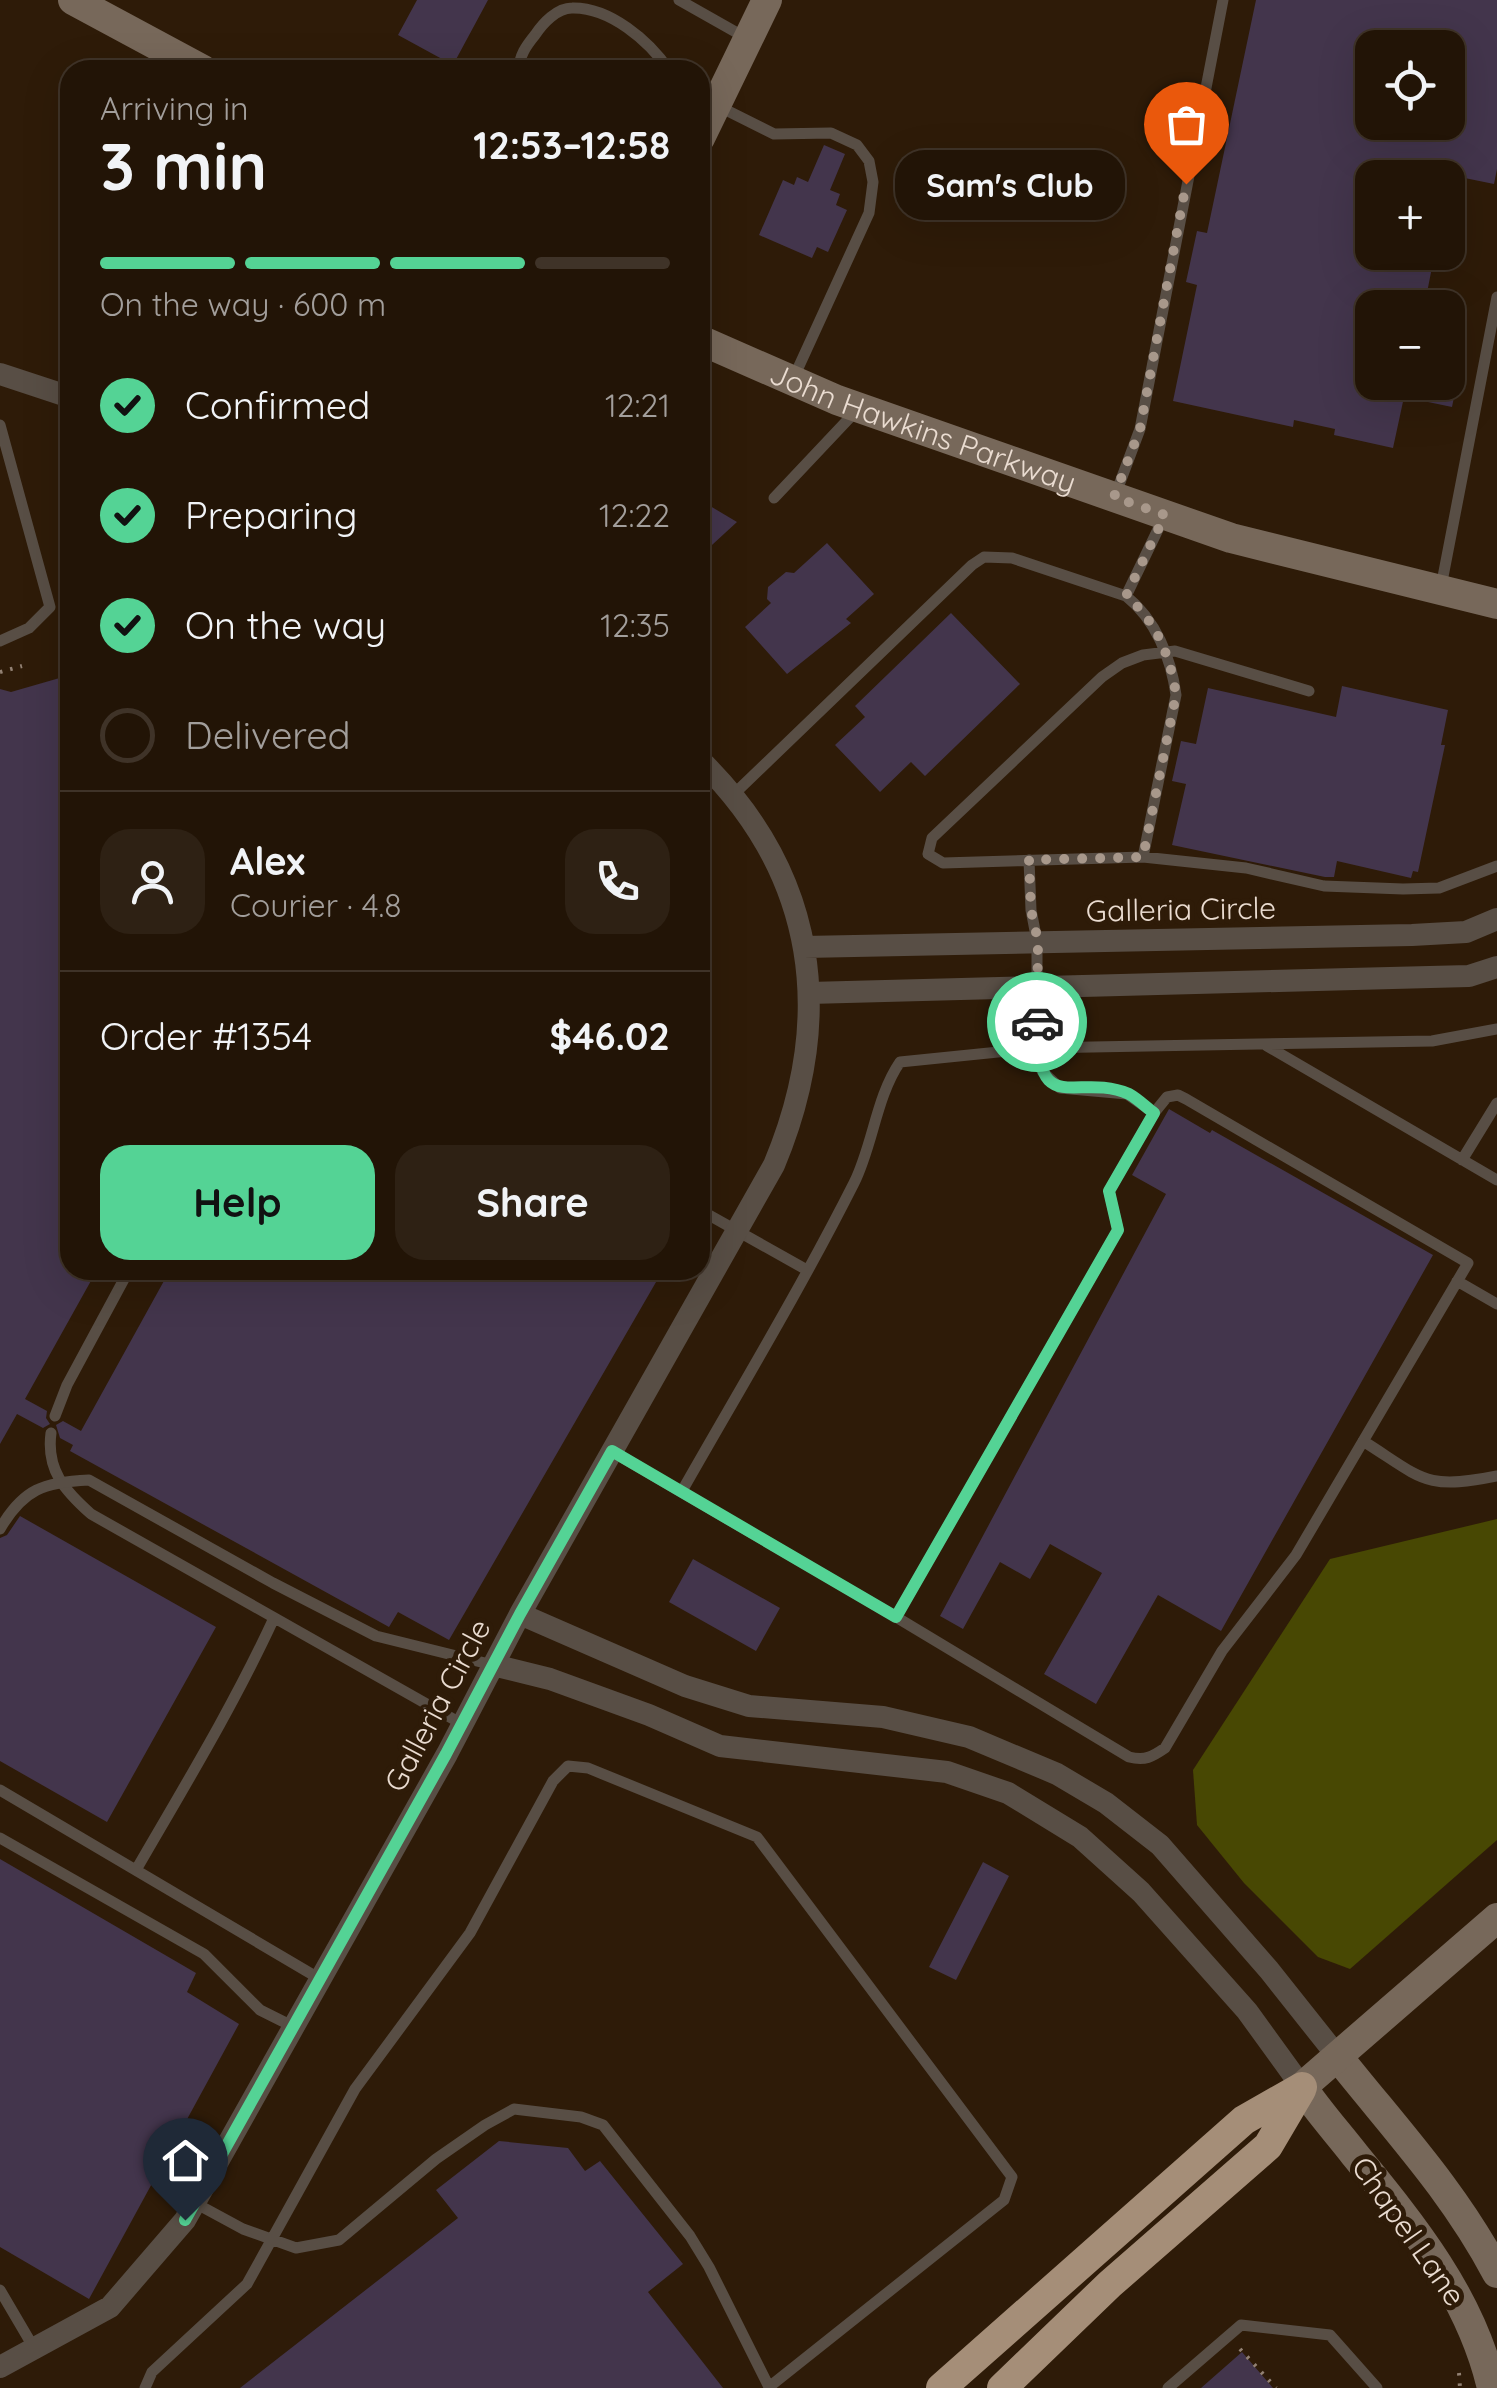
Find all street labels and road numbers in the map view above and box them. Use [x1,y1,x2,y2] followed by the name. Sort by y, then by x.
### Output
[764,354,1081,501] street label: John Hawkins Parkway
[1086,888,1276,930] street label: Galleria Circle
[376,1612,498,1798] street label: Galleria Circle
[1344,2149,1474,2313] street label: Chapel Lane

